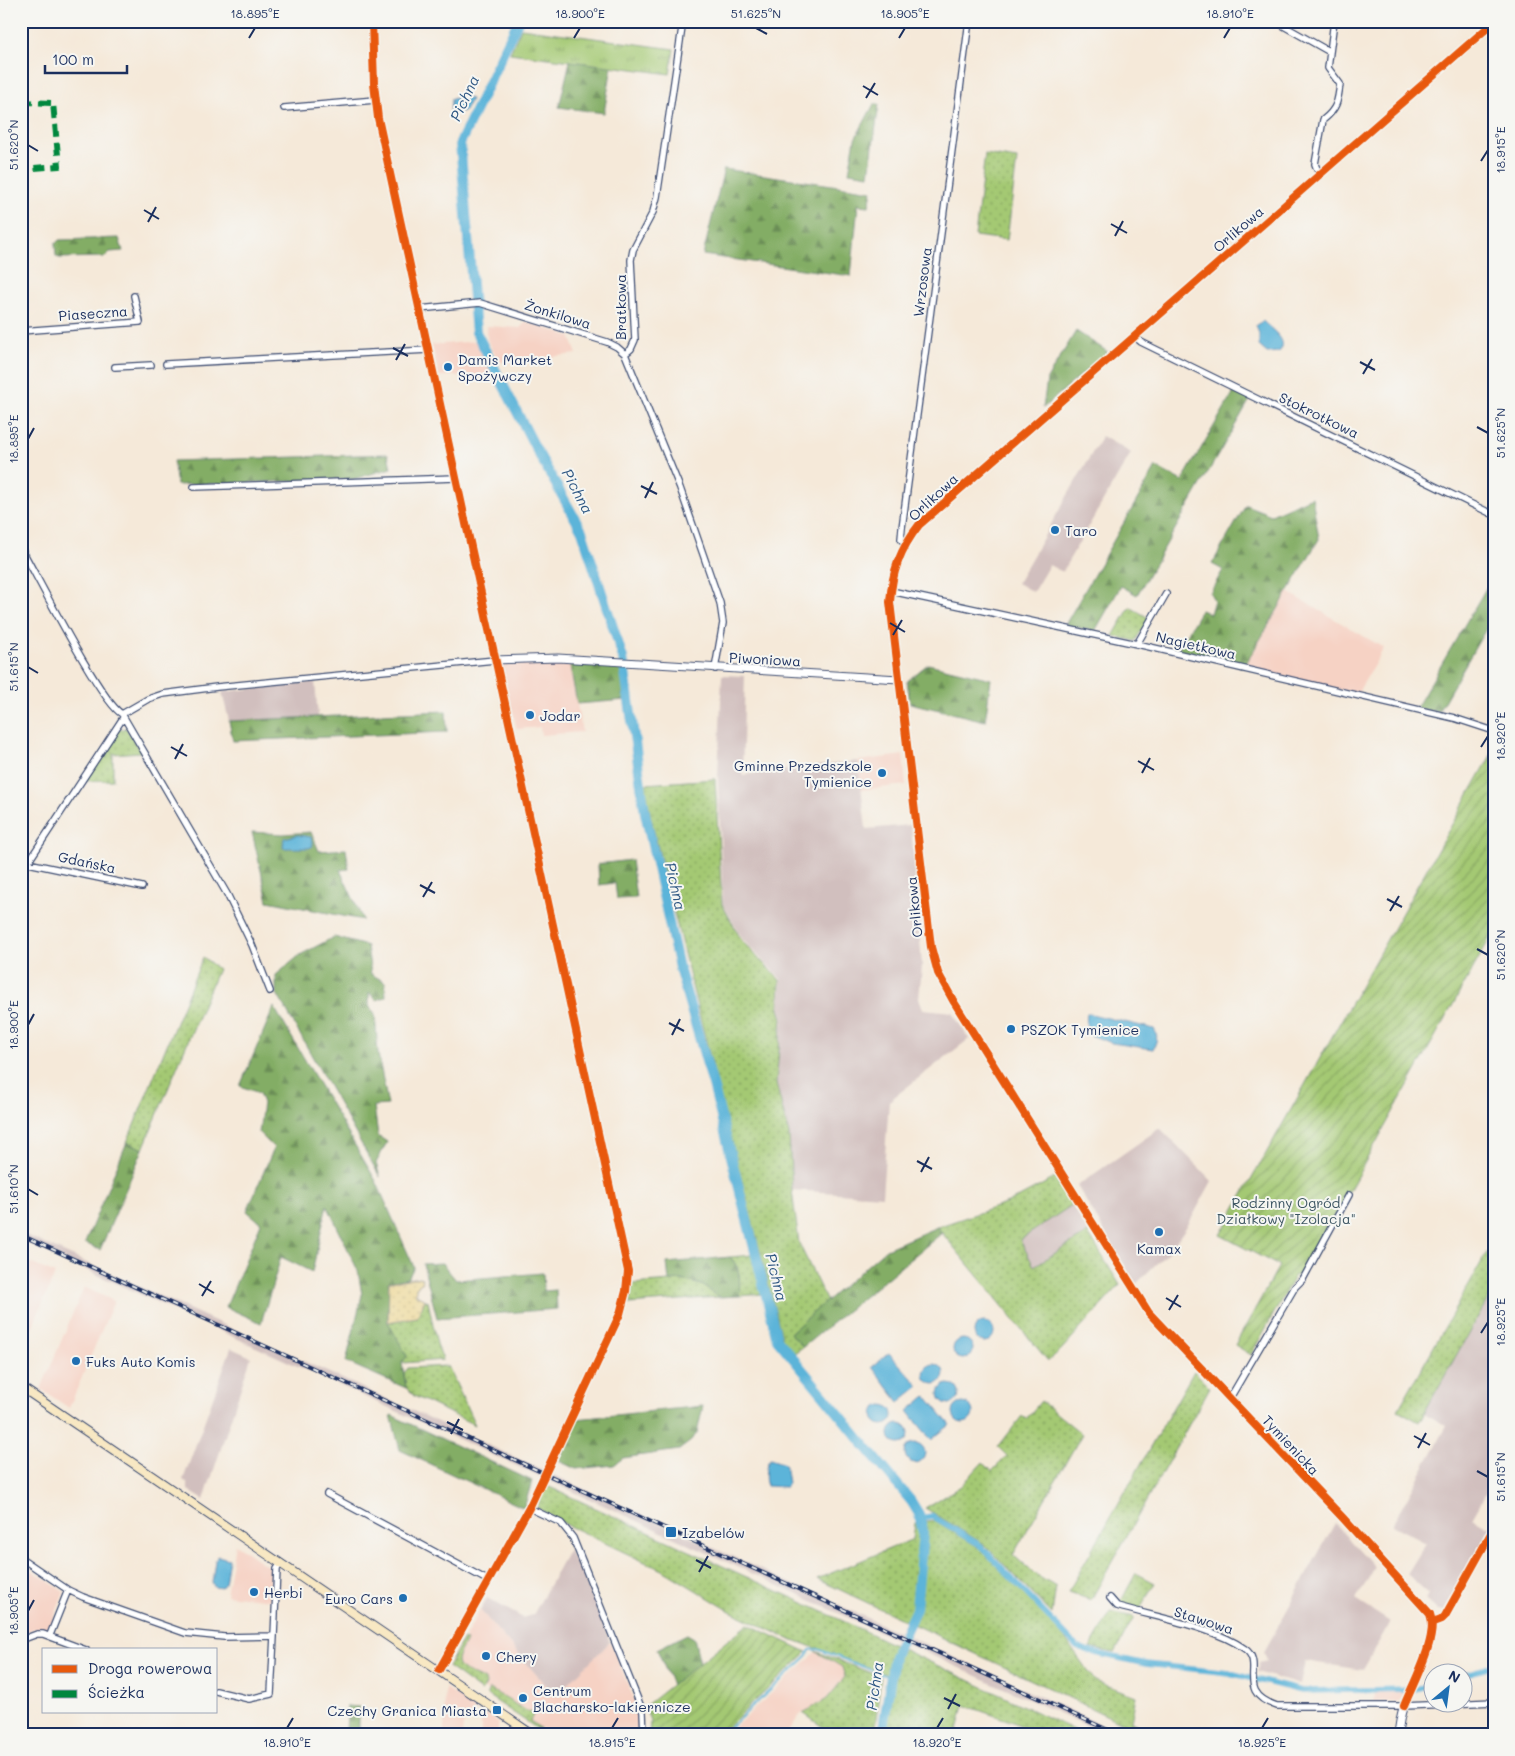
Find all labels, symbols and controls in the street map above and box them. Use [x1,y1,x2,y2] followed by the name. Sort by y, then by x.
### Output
[230,5,280,21] text: 18.895°E
[555,5,605,21] text: 18.900°E
[731,5,781,21] text: 51.625°N
[880,5,930,21] text: 18.905°E
[1206,5,1254,21] text: 18.910°E
[45,42,128,74] scale bar
[52,49,94,69] text: 100 m
[445,72,483,124] water label: Pichna
[5,120,21,170] text: 51.620°N
[1492,126,1508,174] text: 18.915°E
[1209,202,1267,256] street label: Orlikowa
[908,246,936,318] street label: Wrzosowa
[611,274,630,340] street label: Bratkowa
[522,295,594,333] street label: Żonkilowa
[58,301,128,325] street label: Piaseczna
[458,350,552,385] place label: Damis Market Spożywczy
[442,361,454,373] marker: Damis Market Spożywczy
[1276,387,1362,443] street label: Stokrotkowa
[1492,408,1508,458] text: 51.625°N
[5,414,21,464] text: 18.895°E
[558,465,598,517] water label: Pichna
[904,469,962,525] street label: Orlikowa
[1065,521,1097,540] place label: Taro
[1049,524,1061,536] marker: Taro
[1154,627,1238,663] street label: Nagietkowa
[5,643,21,692] text: 51.615°N
[729,648,801,670] street label: Piwoniowa
[540,706,581,725] place label: Jodar
[524,709,536,721] marker: Jodar
[1492,711,1508,760] text: 18.920°E
[734,756,872,791] place label: Gminne Przedszkole Tymienice
[876,767,888,779] marker: Gminne Przedszkole Tymienice
[56,847,118,877] street label: Gdańska
[661,860,691,912] water label: Pichna
[901,876,927,938] street label: Orlikowa
[1492,930,1508,980] text: 51.620°N
[5,1000,21,1050] text: 18.900°E
[1021,1020,1139,1039] place label: PSZOK Tymienice
[1005,1023,1017,1035] marker: PSZOK Tymienice
[5,1164,21,1214] text: 51.610°N
[1216,1193,1356,1228] park label: Rodzinny Ogród Działkowy "Izolacja"
[1153,1226,1165,1238] marker: Kamax
[1137,1239,1181,1258] place label: Kamax
[761,1251,793,1303] water label: Pichna
[1492,1298,1508,1346] text: 18.925°E
[86,1352,196,1371] place label: Fuks Auto Komis
[70,1355,82,1367] marker: Fuks Auto Komis
[1258,1411,1324,1479] street label: Tymienicka
[1492,1453,1508,1502] text: 51.615°N
[682,1523,745,1542] place label: Izabelów
[664,1525,678,1539] marker: Izabelów
[264,1583,303,1602] place label: Herbi
[5,1586,21,1636] text: 18.905°E
[248,1586,260,1598] marker: Herbi
[325,1589,393,1608] place label: Euro Cars
[397,1592,409,1604] marker: Euro Cars
[1172,1601,1236,1639] street label: Stawowa
[496,1647,537,1666] place label: Chery
[42,1648,218,1714] legend
[480,1650,492,1662] marker: Chery
[88,1658,212,1678] text: Droga rowerowa
[861,1660,887,1712] water label: Pichna
[1422,1664,1472,1714] north arrow
[1445,1665,1464,1687] text: N
[533,1681,691,1716] place label: Centrum Blacharsko-lakiernicze
[88,1682,145,1702] text: Ścieżka
[517,1692,529,1704] marker: Centrum Blacharsko-lakiernicze
[327,1701,487,1720] place label: Czechy Granica Miasta
[491,1704,503,1716] marker: Czechy Granica Miasta
[263,1734,311,1750] text: 18.910°E
[588,1734,636,1750] text: 18.915°E
[913,1734,962,1750] text: 18.920°E
[1238,1734,1286,1750] text: 18.925°E

